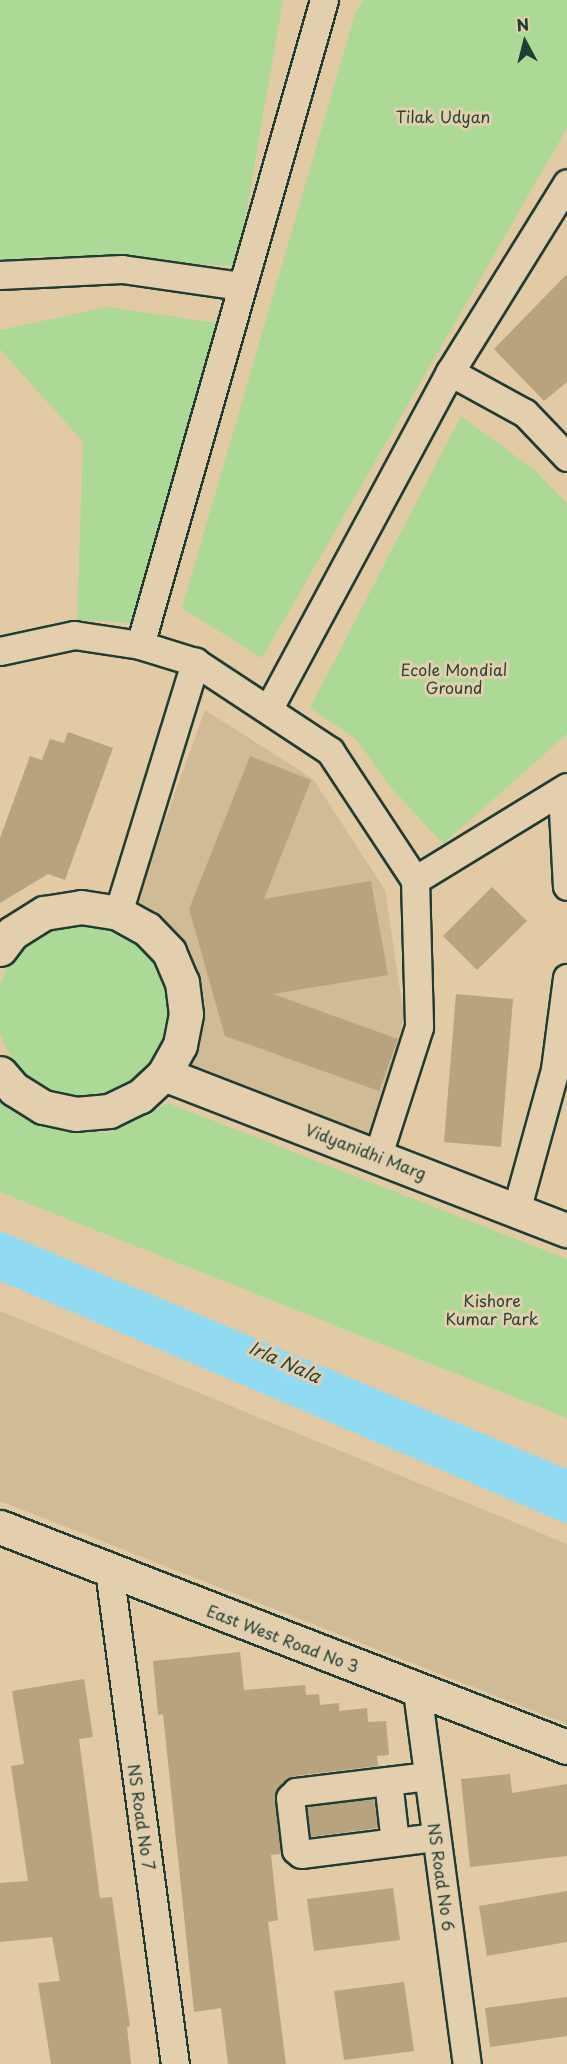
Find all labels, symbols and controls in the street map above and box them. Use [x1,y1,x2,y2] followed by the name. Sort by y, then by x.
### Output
[515,11,531,37] text: N
[495,12,555,72] north arrow
[396,106,490,126] park label: Tilak Udyan
[400,659,508,697] park label: Ecole Mondial Ground
[303,1119,429,1183] street label: Vidyanidhi Marg
[446,1290,538,1328] park label: Kishore Kumar Park
[245,1336,325,1388] water label: Irla Nala
[204,1600,362,1676] street label: East West Road No 3
[125,1763,159,1871] street label: NS Road No 7
[425,1822,459,1932] street label: NS Road No 6

